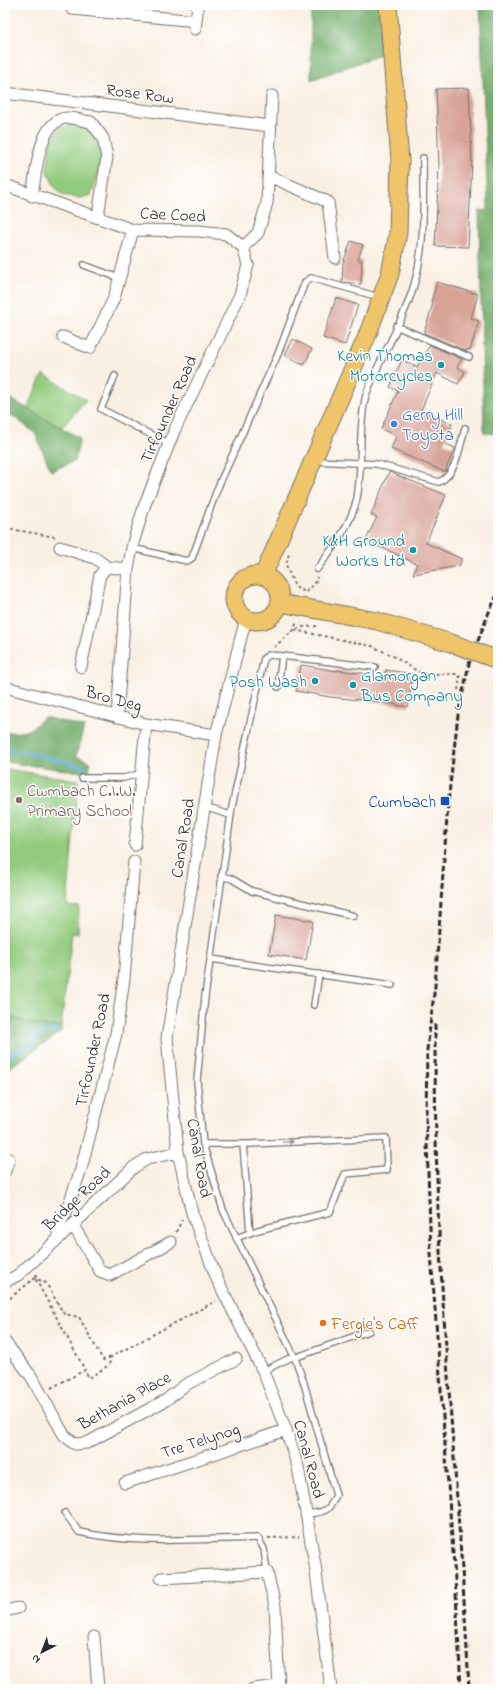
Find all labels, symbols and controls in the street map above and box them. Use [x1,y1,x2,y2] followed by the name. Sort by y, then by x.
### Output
[104,78,175,111] street label: Rose Row
[139,201,207,230] street label: Cae Coed
[337,344,433,390] place label: Kevin Thomas Motorcycles
[134,351,204,467] street label: Tirfounder Road
[436,360,446,370] marker: Kevin Thomas Motorcycles
[402,403,463,449] place label: Gerry Hill Toyota
[389,419,399,429] marker: Gerry Hill Toyota
[322,529,405,574] place label: K&H Ground Works Ltd
[408,545,418,555] marker: K&H Ground Works Ltd
[360,664,463,710] place label: Glamorgan Bus Company
[229,670,307,695] place label: Posh Wash
[310,676,320,686] marker: Posh Wash
[81,680,145,721] street label: Bro Deg
[348,680,358,690] marker: Glamorgan Bus Company
[27,779,136,825] place label: Cwmbach C.I.W. Primary School
[369,790,436,815] place label: Cwmbach
[14,795,24,805] marker: Cwmbach C.I.W. Primary School
[439,795,451,807] marker: Cwmbach
[165,796,202,880] street label: Canal Road
[69,991,118,1109] street label: Tirfounder Road
[179,1117,218,1200] street label: Canal Road
[282,1139,294,1146] one-way arrow
[36,1160,119,1240] street label: Bridge Road
[330,1312,419,1339] place label: Fergie's Caff
[318,1318,328,1328] marker: Fergie's Caff
[73,1365,176,1438] street label: Bethania Place
[158,1417,244,1468] street label: Tre Telynog
[286,1417,331,1502] street label: Canal Road
[22,1632,62,1672] north arrow
[28,1650,44,1667] text: N

